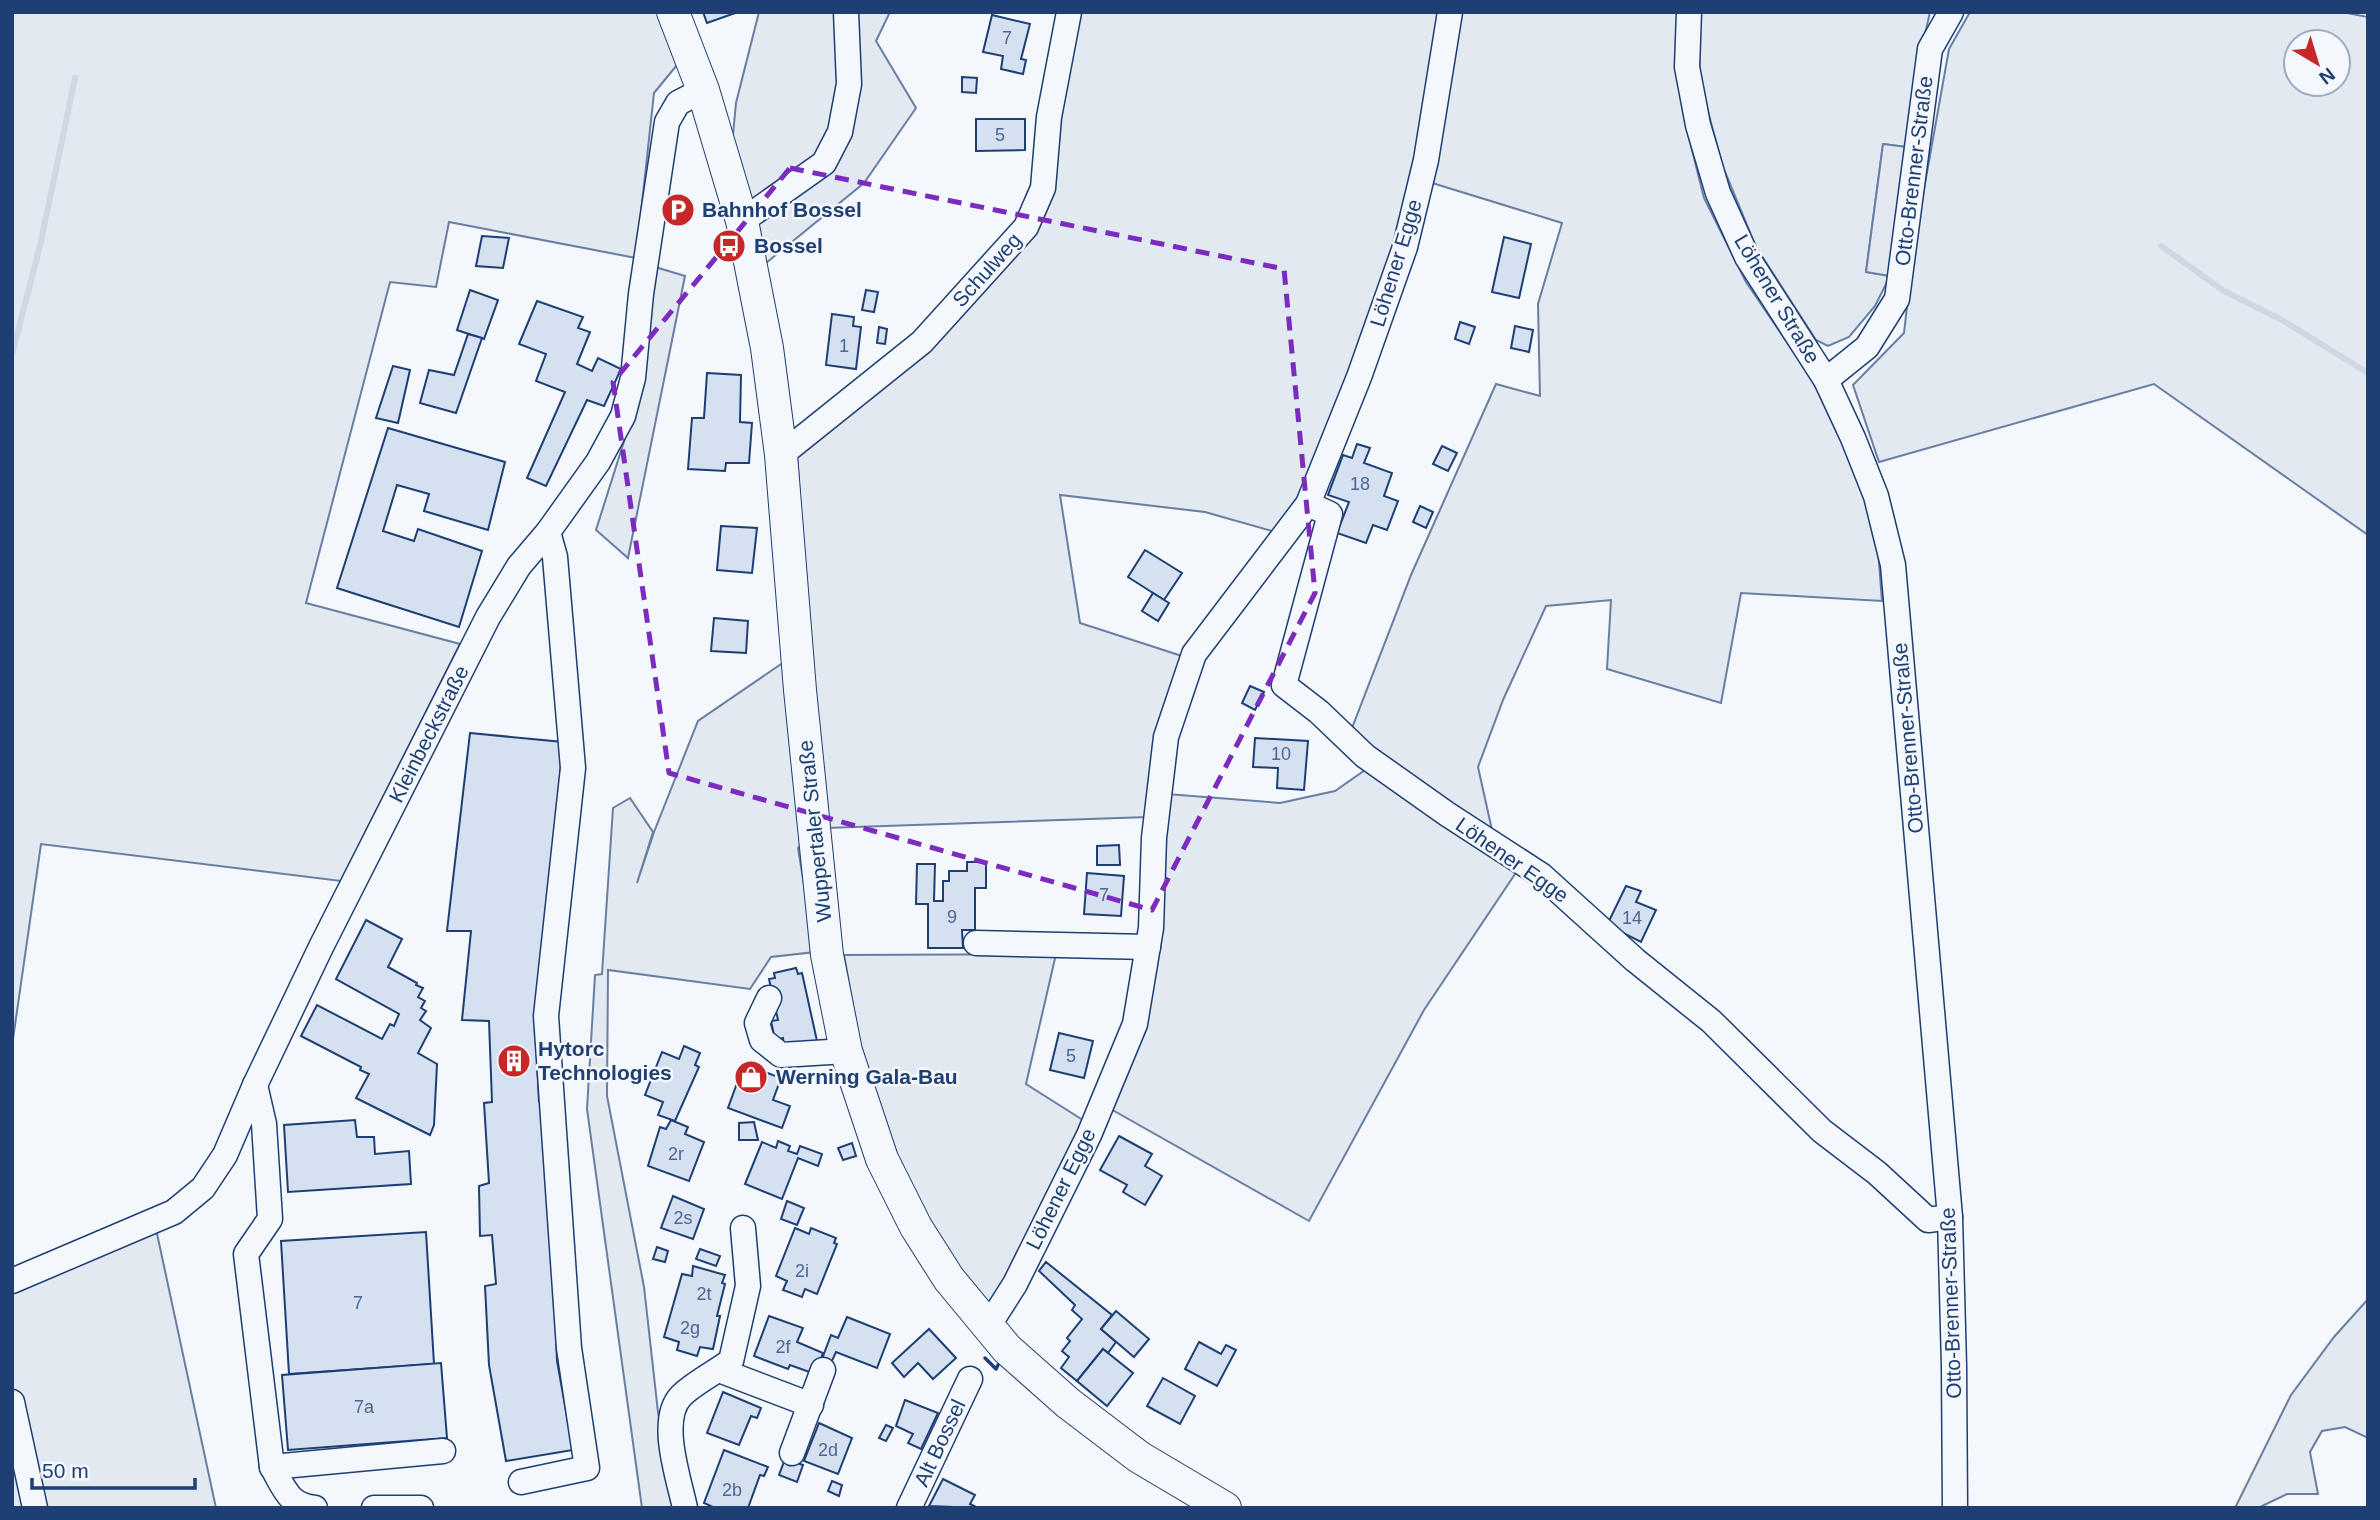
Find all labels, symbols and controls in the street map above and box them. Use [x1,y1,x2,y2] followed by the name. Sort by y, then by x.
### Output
[1002,28,1012,48] house number: 7
[2282,28,2352,98] north arrow
[2315,64,2339,89] text: N
[1890,75,1937,267] street label: Otto-Brenner-Straße
[995,125,1005,145] house number: 5
[659,191,697,229] parking icon: Bahnhof Bossel
[1365,196,1426,329] street label: Löhener Egge
[702,198,862,221] place label: Bahnhof Bossel
[710,227,748,265] bus stop icon: Bossel
[948,228,1026,311] street label: Schulweg
[1730,230,1825,367] street label: Löhener Straße
[754,234,823,257] place label: Bossel
[839,336,849,356] house number: 1
[1350,474,1370,494] house number: 18
[1888,642,1927,834] street label: Otto-Brenner-Straße
[384,661,473,806] street label: Kleinbeckstraße
[794,739,835,923] street label: Wuppertaler Straße
[1271,744,1291,764] house number: 10
[1452,812,1573,907] street label: Löhener Egge
[1099,885,1109,905] house number: 7
[947,907,957,927] house number: 9
[1622,908,1642,928] house number: 14
[538,1037,672,1084] place label: Hytorc Technologies
[495,1042,533,1080] building icon: Hytorc Technologies
[1066,1046,1076,1066] house number: 5
[732,1058,770,1096] shop icon: Werning Gala-Bau
[776,1065,958,1088] place label: Werning Gala-Bau
[1021,1124,1100,1253] street label: Löhener Egge
[668,1144,684,1164] house number: 2r
[1936,1207,1965,1399] street label: Otto-Brenner-Straße
[673,1208,693,1228] house number: 2s
[795,1261,809,1281] house number: 2i
[696,1284,712,1304] house number: 2t
[353,1293,363,1313] house number: 7
[680,1318,700,1338] house number: 2g
[775,1337,792,1357] house number: 2f
[909,1396,970,1490] street label: Alt Bossel
[354,1397,375,1417] house number: 7a
[818,1440,838,1460] house number: 2d
[32,1446,194,1490] scale bar
[42,1459,89,1482] text: 50 m
[722,1480,742,1500] house number: 2b

